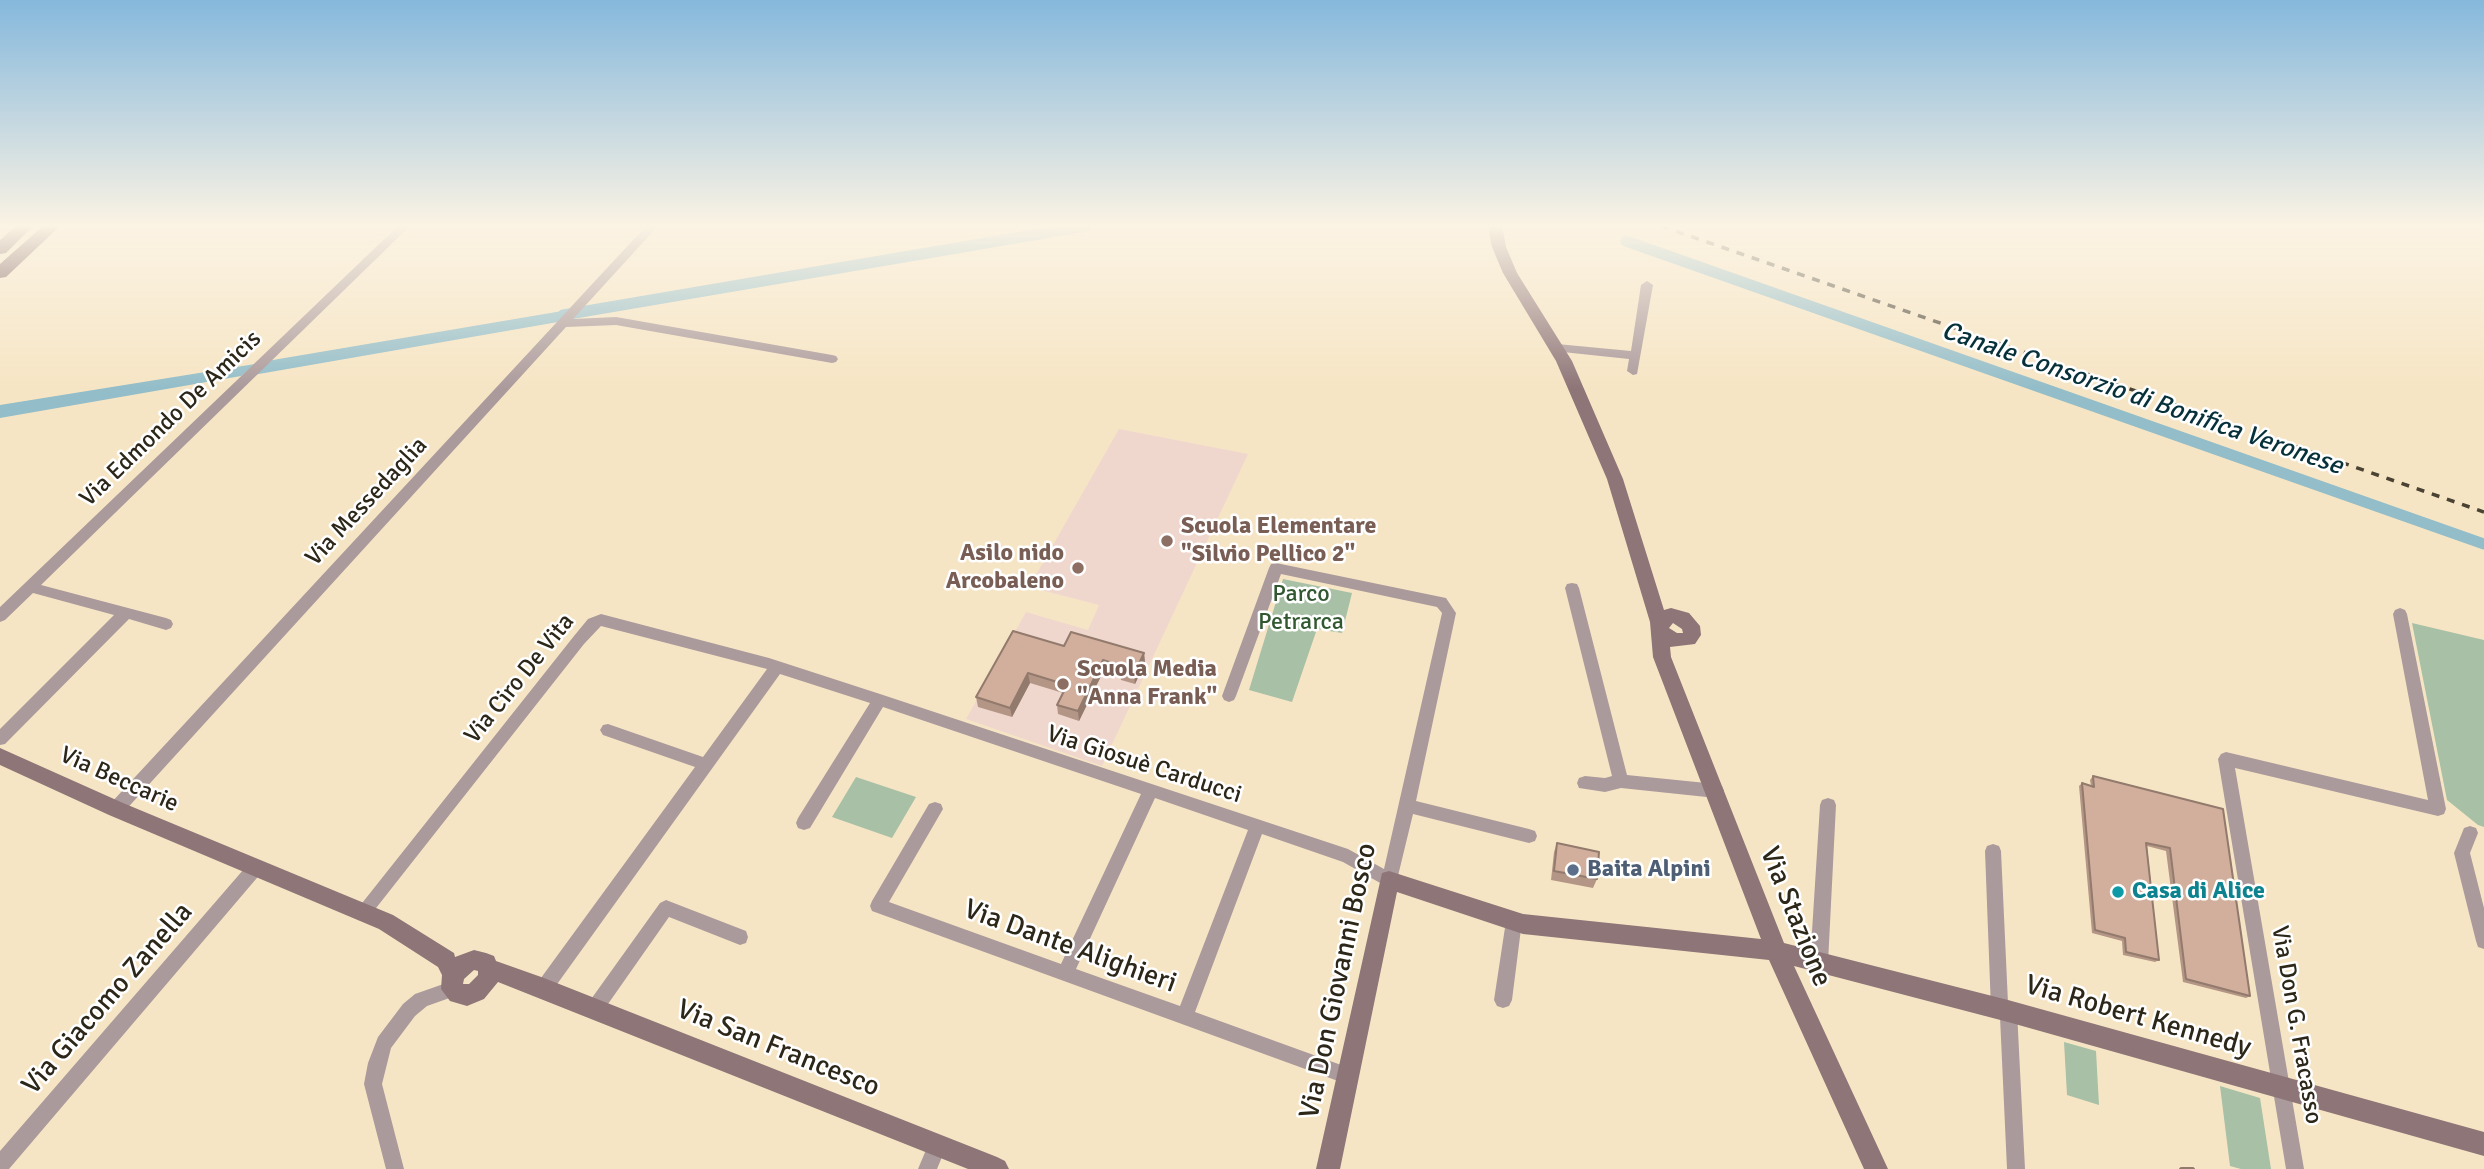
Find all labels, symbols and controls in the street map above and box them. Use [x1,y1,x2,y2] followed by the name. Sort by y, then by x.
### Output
[1938,316,2346,482] water label: Canale Consorzio di Bonifica Veronese
[74,325,268,513] street label: Via Edmondo De Amicis
[300,432,434,572] street label: Via Messedaglia
[1181,513,1376,569] place label: Scuola Elementare "Silvio Pellico 2"
[1159,533,1175,549] marker: Scuola Elementare "Silvio Pellico 2"
[946,540,1064,596] place label: Asilo nido Arcobaleno
[1070,560,1086,576] marker: Asilo nido Arcobaleno
[1258,581,1344,637] park label: Parco Petrarca
[459,608,581,750] street label: Via Ciro De Vita
[1077,656,1217,712] place label: Scuola Media "Anna Frank"
[1055,676,1071,692] marker: Scuola Media "Anna Frank"
[1043,720,1245,810] street label: Via Giosuè Carducci
[55,741,183,819] street label: Via Beccarie
[1293,840,1385,1122] street label: Via Don Giovanni Bosco
[1752,842,1838,992] street label: Via Stazione
[1587,856,1711,884] place label: Baita Alpini
[1565,862,1581,878] marker: Baita Alpini
[2132,878,2265,906] place label: Casa di Alice
[2110,884,2126,900] marker: Casa di Alice
[959,893,1181,1001] street label: Via Dante Alighieri
[15,896,201,1102] street label: Via Giacomo Zanella
[2264,924,2328,1126] street label: Via Don G. Fracasso
[2021,969,2255,1065] street label: Via Robert Kennedy
[672,993,884,1105] street label: Via San Francesco

